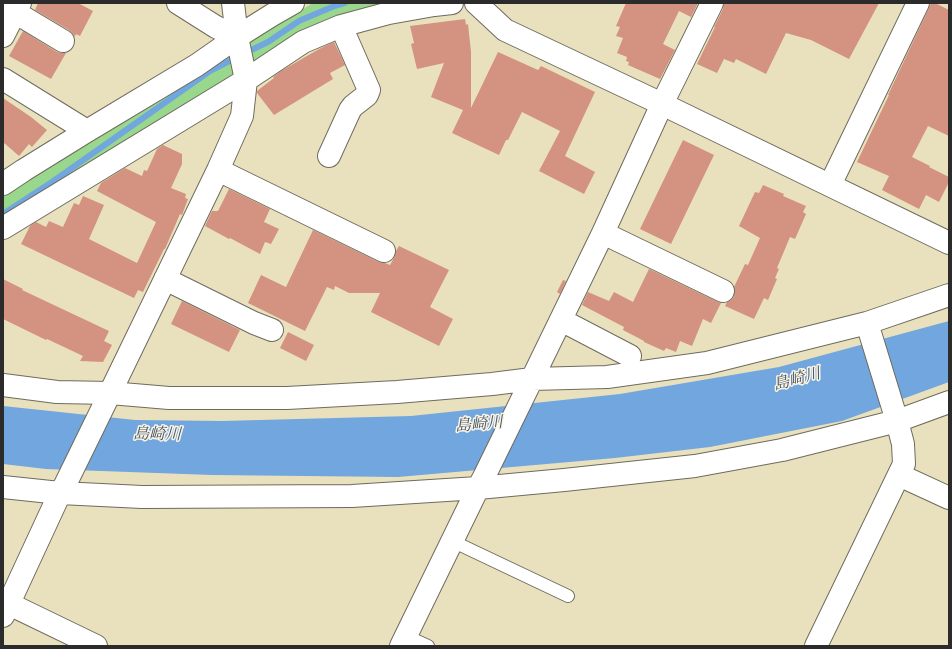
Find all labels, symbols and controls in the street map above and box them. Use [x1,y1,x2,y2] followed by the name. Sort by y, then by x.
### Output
[771,365,823,395] water label: 島崎川
[454,413,504,437] water label: 島崎川
[133,425,181,445] water label: 島崎川

